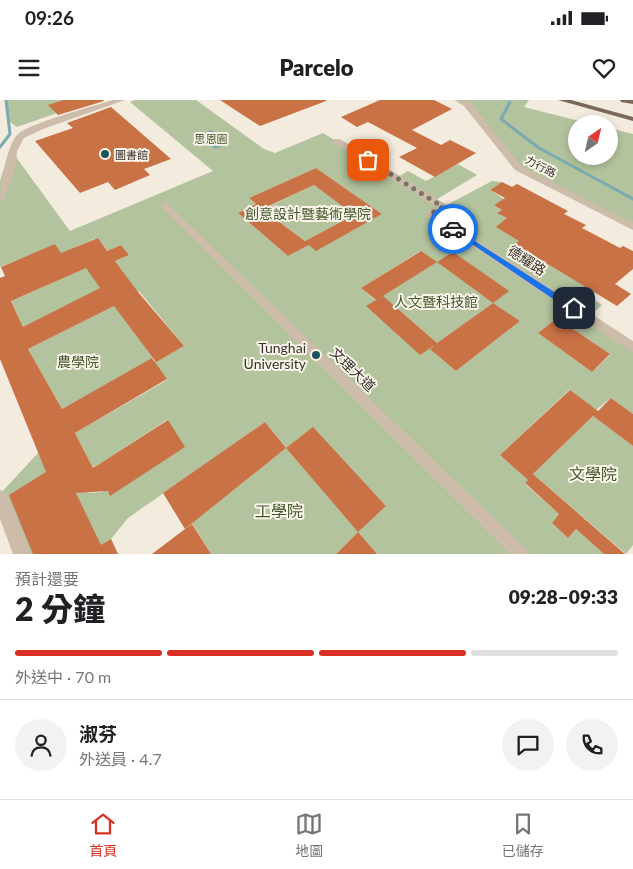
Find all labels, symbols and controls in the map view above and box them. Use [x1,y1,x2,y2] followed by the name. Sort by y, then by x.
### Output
[25,6,74,29] text: 09:26
[15,54,43,82] icon: menu
[279,54,354,81] text: Parcelo
[590,54,618,82] icon: heart
[568,115,618,165] north arrow
[568,115,618,165] map controls
[195,132,228,145] park label: 思恩園
[347,139,389,181] pin
[354,146,382,174] icon: bag
[99,148,111,160] marker: 圖書館
[115,148,148,161] place label: 圖書館
[523,153,559,179] street label: 力行路
[428,204,478,254] courier
[245,205,371,222] park label: 創意設計暨藝術學院
[439,215,467,243] icon: car
[505,241,549,279] street label: 德耀路
[553,287,595,329] pin
[394,293,478,310] park label: 人文暨科技館
[560,294,588,322] icon: home
[244,339,307,372] place label: Tunghai University
[327,343,379,395] street label: 文理大道
[310,349,322,361] marker: Tunghai University
[57,353,99,370] park label: 農學院
[569,464,617,483] park label: 文學院
[255,501,303,520] park label: 工學院
[15,569,79,588] text: 預計還要
[509,585,618,608] text: 09:28–09:33
[15,589,105,628] text: 2 分鐘
[15,667,111,686] text: 外送中 · 70 m
[15,719,67,771] button: person
[502,719,554,771] button: chat
[566,719,618,771] button: phone
[79,722,117,745] text: 淑芬
[79,749,162,768] text: 外送員 · 4.7
[89,810,117,860] tab: 首頁
[295,810,323,860] tab: 地圖
[502,810,544,860] tab: 已儲存

